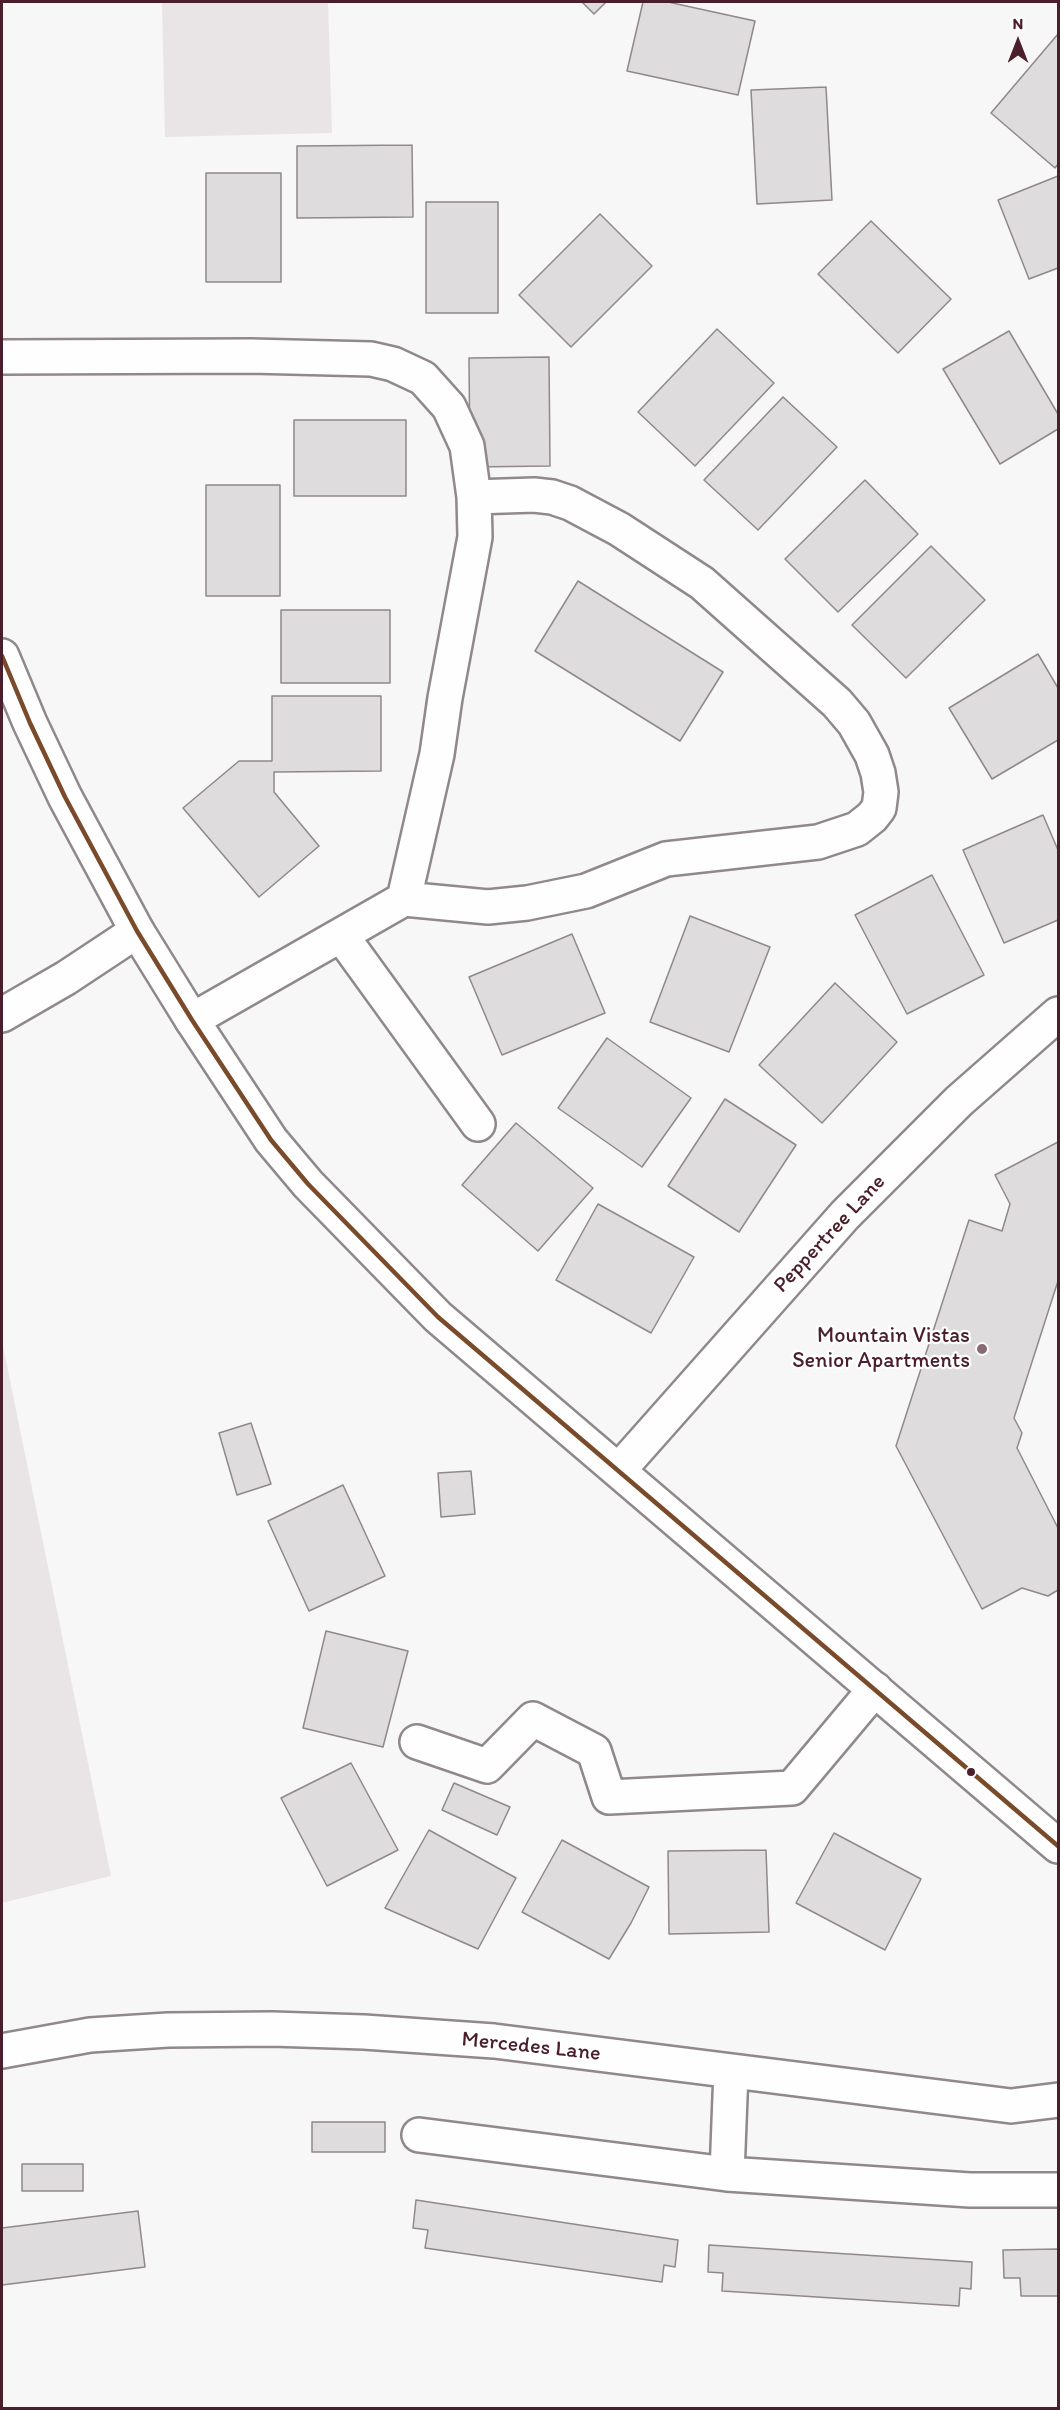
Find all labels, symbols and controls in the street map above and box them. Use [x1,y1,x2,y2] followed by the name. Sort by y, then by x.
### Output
[988,12,1048,72] north arrow
[1013,14,1023,33] text: N
[768,1169,892,1299] street label: Peppertree Lane
[792,1323,970,1374] place label: Mountain Vistas Senior Apartments
[975,1342,989,1356] marker: Mountain Vistas Senior Apartments
[965,1766,977,1778] unlabelled marker
[460,2027,602,2067] street label: Mercedes Lane

